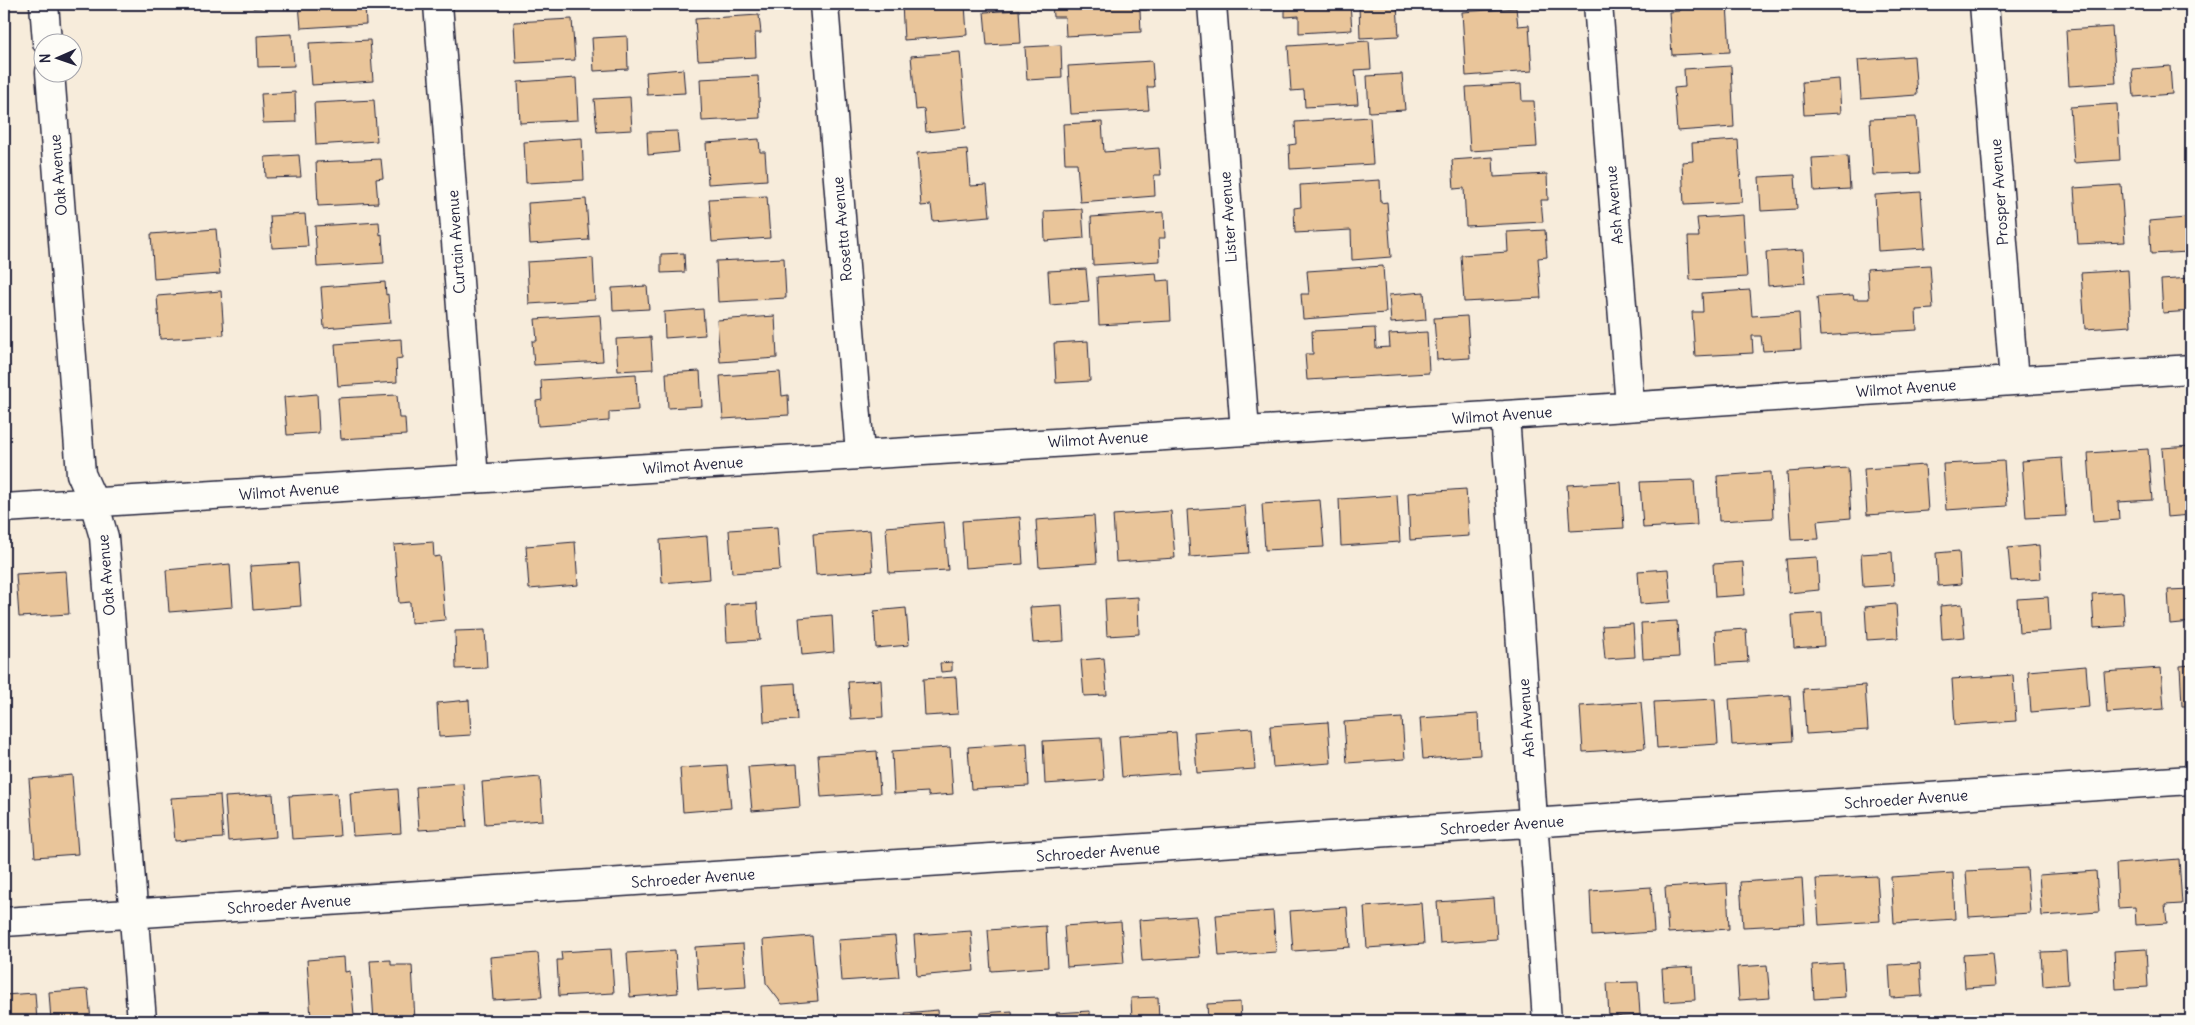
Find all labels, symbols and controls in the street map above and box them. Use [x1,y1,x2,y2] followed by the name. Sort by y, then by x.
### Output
[32,32,82,82] north arrow
[36,53,54,64] text: N
[45,133,71,217] street label: Oak Avenue
[1986,138,2012,246] street label: Prosper Avenue
[1601,165,1627,245] street label: Ash Avenue
[1215,171,1241,263] street label: Lister Avenue
[828,176,856,282] street label: Rosetta Avenue
[443,189,469,295] street label: Curtain Avenue
[1855,375,1957,401] street label: Wilmot Avenue
[1451,402,1553,428] street label: Wilmot Avenue
[1047,427,1149,451] street label: Wilmot Avenue
[642,452,744,478] street label: Wilmot Avenue
[238,478,340,504] street label: Wilmot Avenue
[93,533,119,617] street label: Oak Avenue
[1514,678,1538,758] street label: Ash Avenue
[1844,785,1968,813] street label: Schroeder Avenue
[1440,811,1564,839] street label: Schroeder Avenue
[1036,838,1160,866] street label: Schroeder Avenue
[631,864,755,892] street label: Schroeder Avenue
[227,890,351,918] street label: Schroeder Avenue

